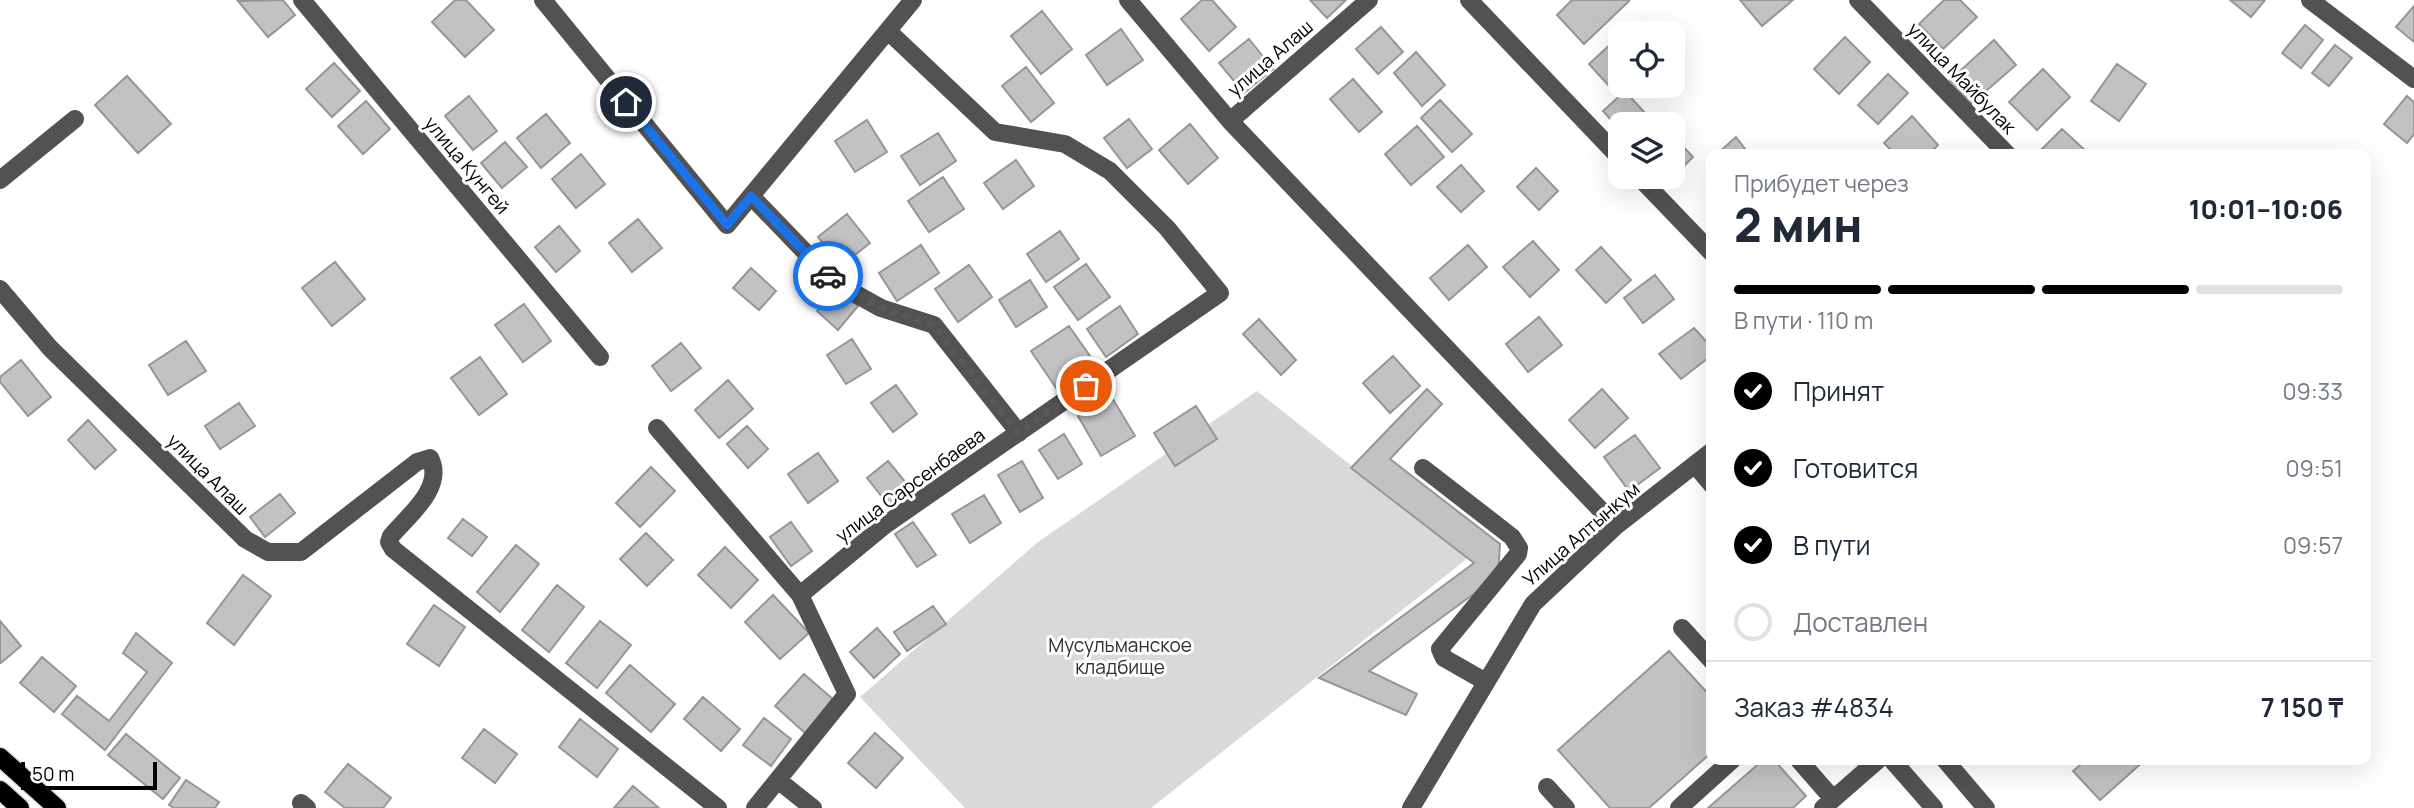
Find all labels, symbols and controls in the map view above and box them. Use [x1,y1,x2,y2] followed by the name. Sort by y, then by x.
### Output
[1222,14,1318,102] street label: улица Алаш
[1902,16,2022,140] street label: улица Майбулак
[1608,21,1685,189] map controls
[1608,21,1685,98] button: locate
[596,72,656,132] pin
[607,83,645,121] icon: home
[419,111,515,219] street label: улица Кунгей
[1608,112,1685,189] button: layers
[1734,167,1909,199] text: Прибудет через
[2189,191,2343,227] text: 10:01–10:06
[1734,193,1862,256] text: 2 мин
[793,241,863,311] courier
[809,257,847,295] icon: car
[1734,304,1873,336] text: В пути · 110 m
[1056,356,1116,416] pin
[1067,367,1105,405] icon: bag
[1734,372,1772,410] icon: check
[1793,373,1884,409] text: Принят
[2282,375,2343,407] text: 09:33
[830,422,990,548] street label: улица Сарсенбаева
[162,428,254,520] street label: улица Алаш
[1734,449,1772,487] icon: check
[1793,450,1918,486] text: Готовится
[2286,452,2343,484] text: 09:51
[1517,476,1645,592] street label: Улица Алтынкум
[1734,526,1772,564] icon: check
[1793,527,1871,563] text: В пути
[2283,529,2343,561] text: 09:57
[1793,604,1928,640] text: Доставлен
[1048,632,1192,680] park label: Мусульманское кладбище
[1734,689,1894,725] text: Заказ #4834
[2261,689,2343,725] text: 7 150 ₸
[21,759,158,791] scale bar
[32,761,74,787] text: 50 m

